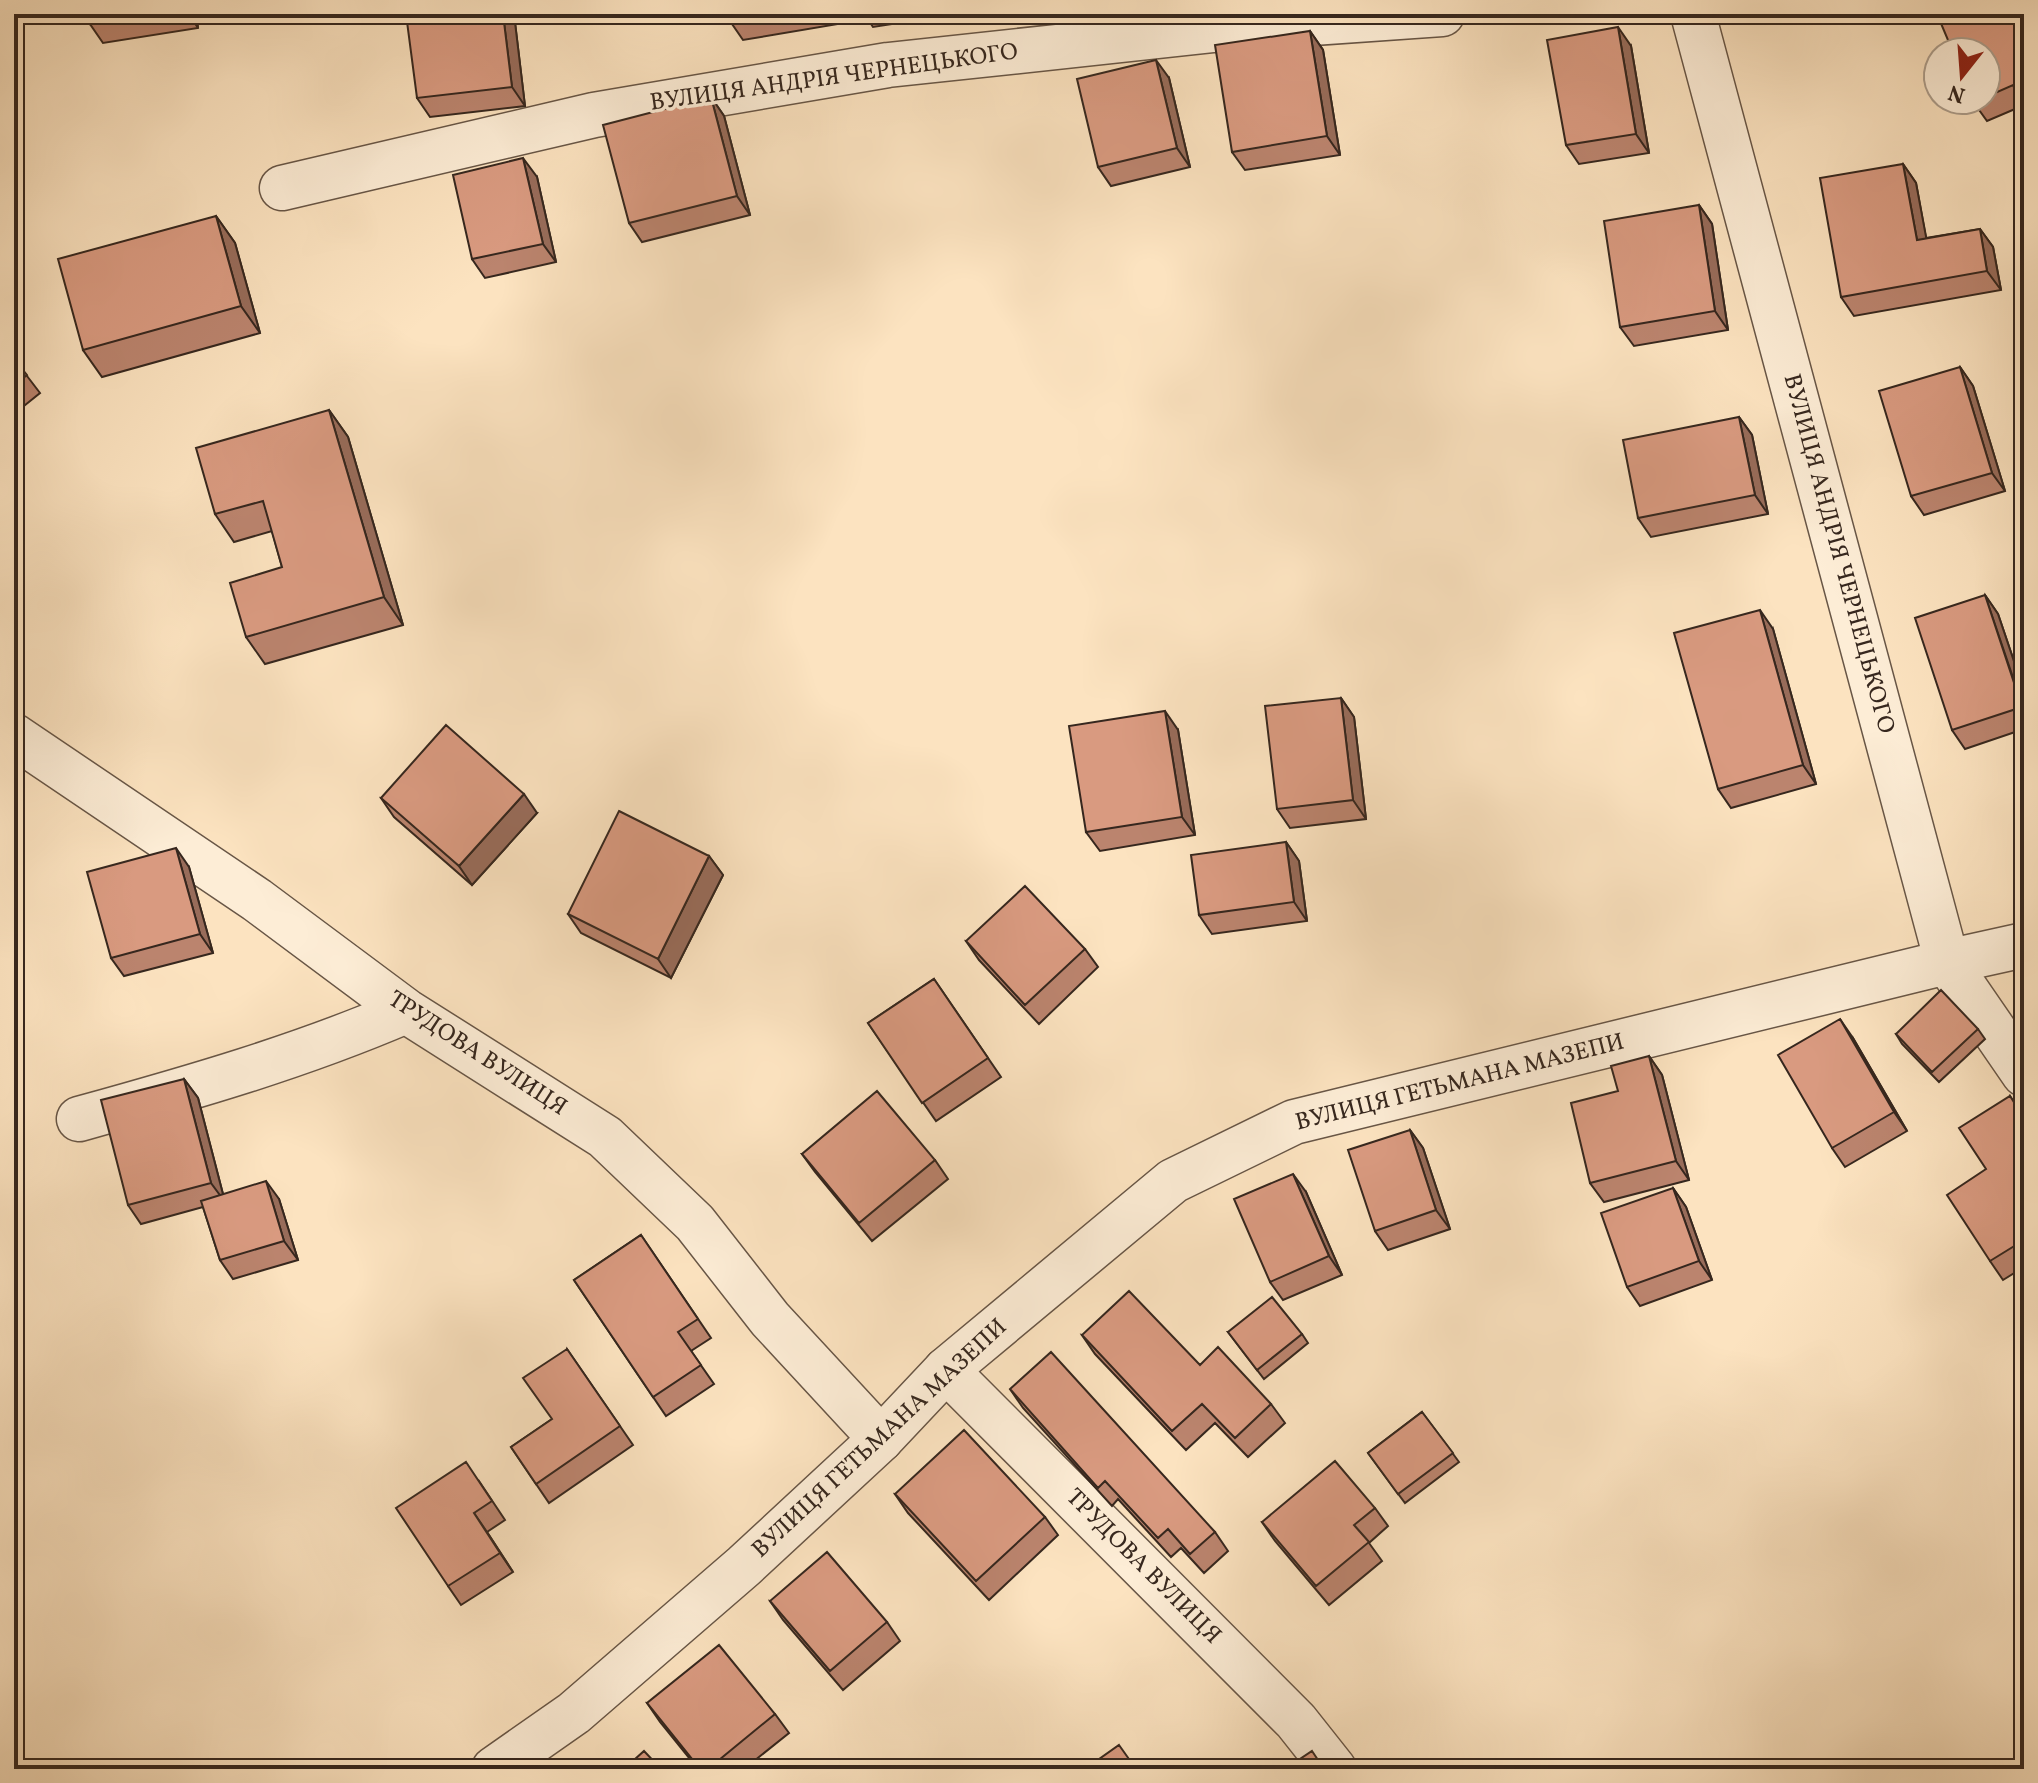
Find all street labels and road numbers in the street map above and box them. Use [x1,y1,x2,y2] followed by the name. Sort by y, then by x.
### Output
[648,35,1020,121] street label: ВУЛИЦЯ АНДРІЯ ЧЕРНЕЦЬКОГО
[1774,370,1902,738] street label: ВУЛИЦЯ АНДРІЯ ЧЕРНЕЦЬКОГО
[381,983,573,1125] street label: ТРУДОВА ВУЛИЦЯ
[1292,1026,1628,1140] street label: ВУЛИЦЯ ГЕТЬМАНА МАЗЕПИ
[745,1311,1015,1567] street label: ВУЛИЦЯ ГЕТЬМАНА МАЗЕПИ
[1058,1482,1228,1652] street label: ТРУДОВА ВУЛИЦЯ

